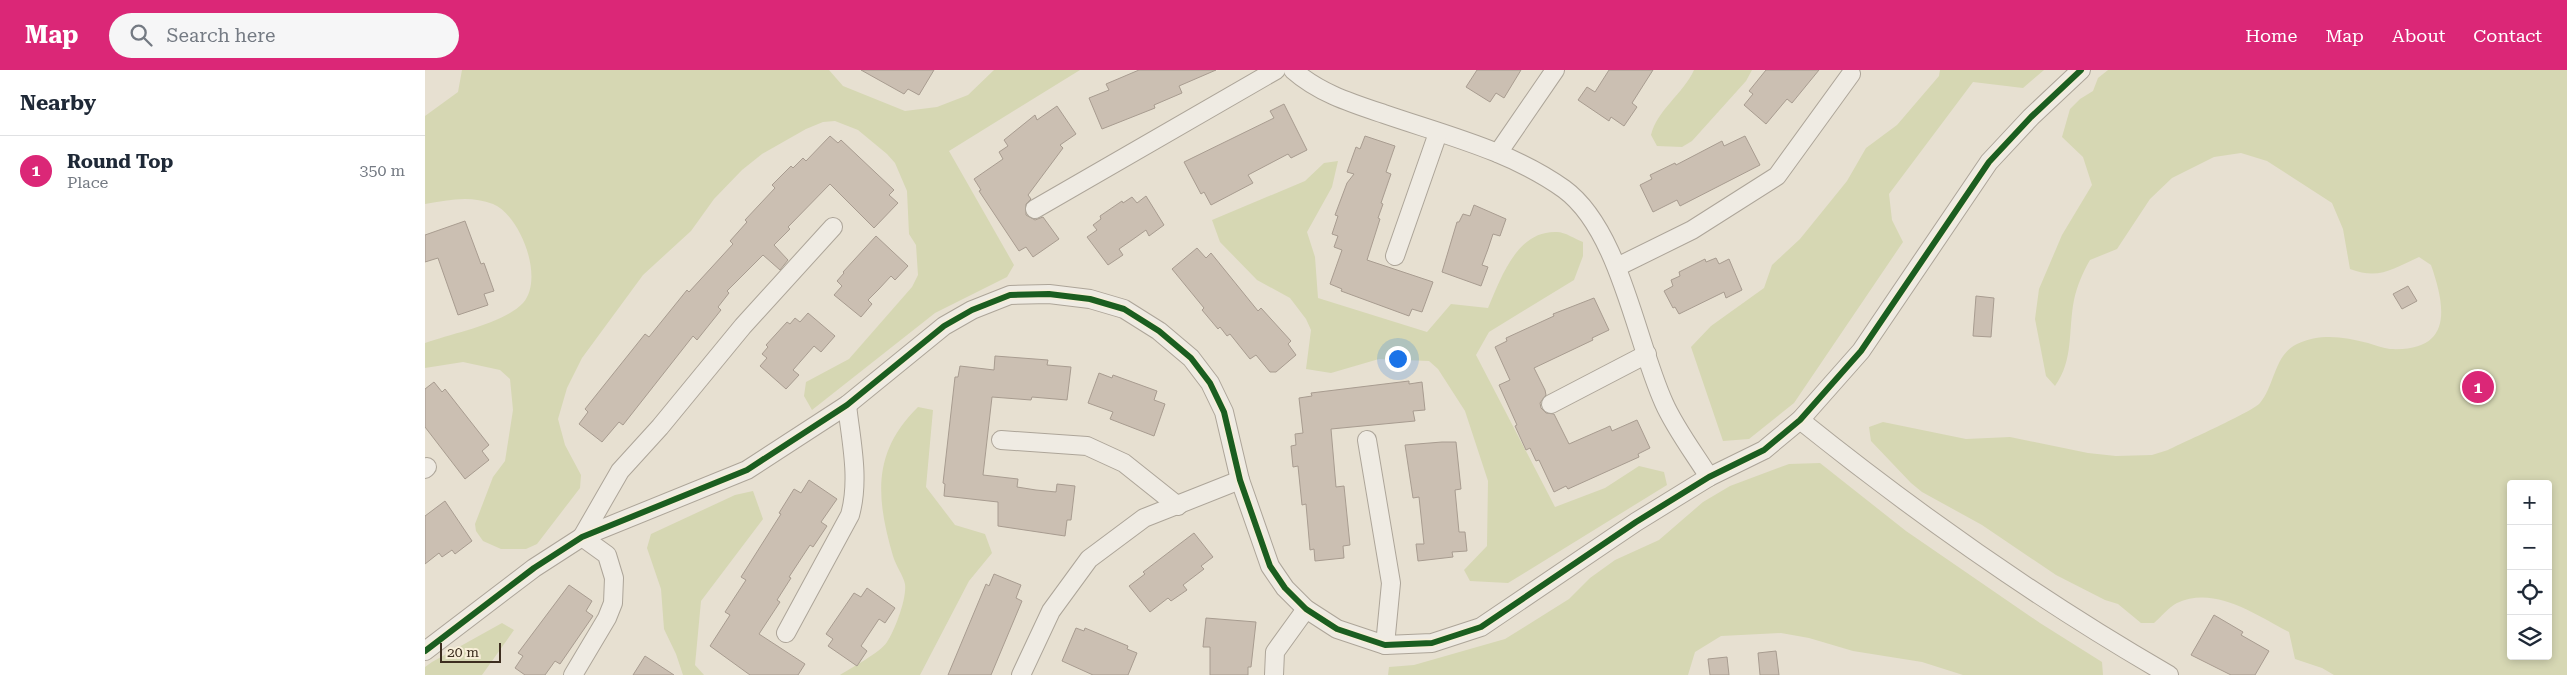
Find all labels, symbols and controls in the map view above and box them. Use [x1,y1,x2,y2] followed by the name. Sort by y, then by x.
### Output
[109,13,459,58] search box
[25,21,79,49] text: Map
[127,21,155,49] icon: search
[167,24,275,47] text: Search here
[2245,25,2297,46] text: Home
[2325,25,2364,46] text: Map
[2392,25,2445,46] text: About
[2473,25,2542,46] text: Contact
[20,91,96,115] text: Nearby
[67,150,173,173] text: Round Top
[32,161,40,180] text: 1
[359,161,405,180] text: 350 m
[67,173,108,192] text: Place
[1385,346,1411,372] your location
[2462,368,2494,406] pin: 1
[2507,480,2552,660] map controls
[2507,480,2552,525] button: +
[2507,525,2552,570] button: −
[2507,570,2552,615] button: locate
[2507,615,2552,660] button: layers
[440,640,501,663] scale bar
[447,644,479,660] text: 20 m

